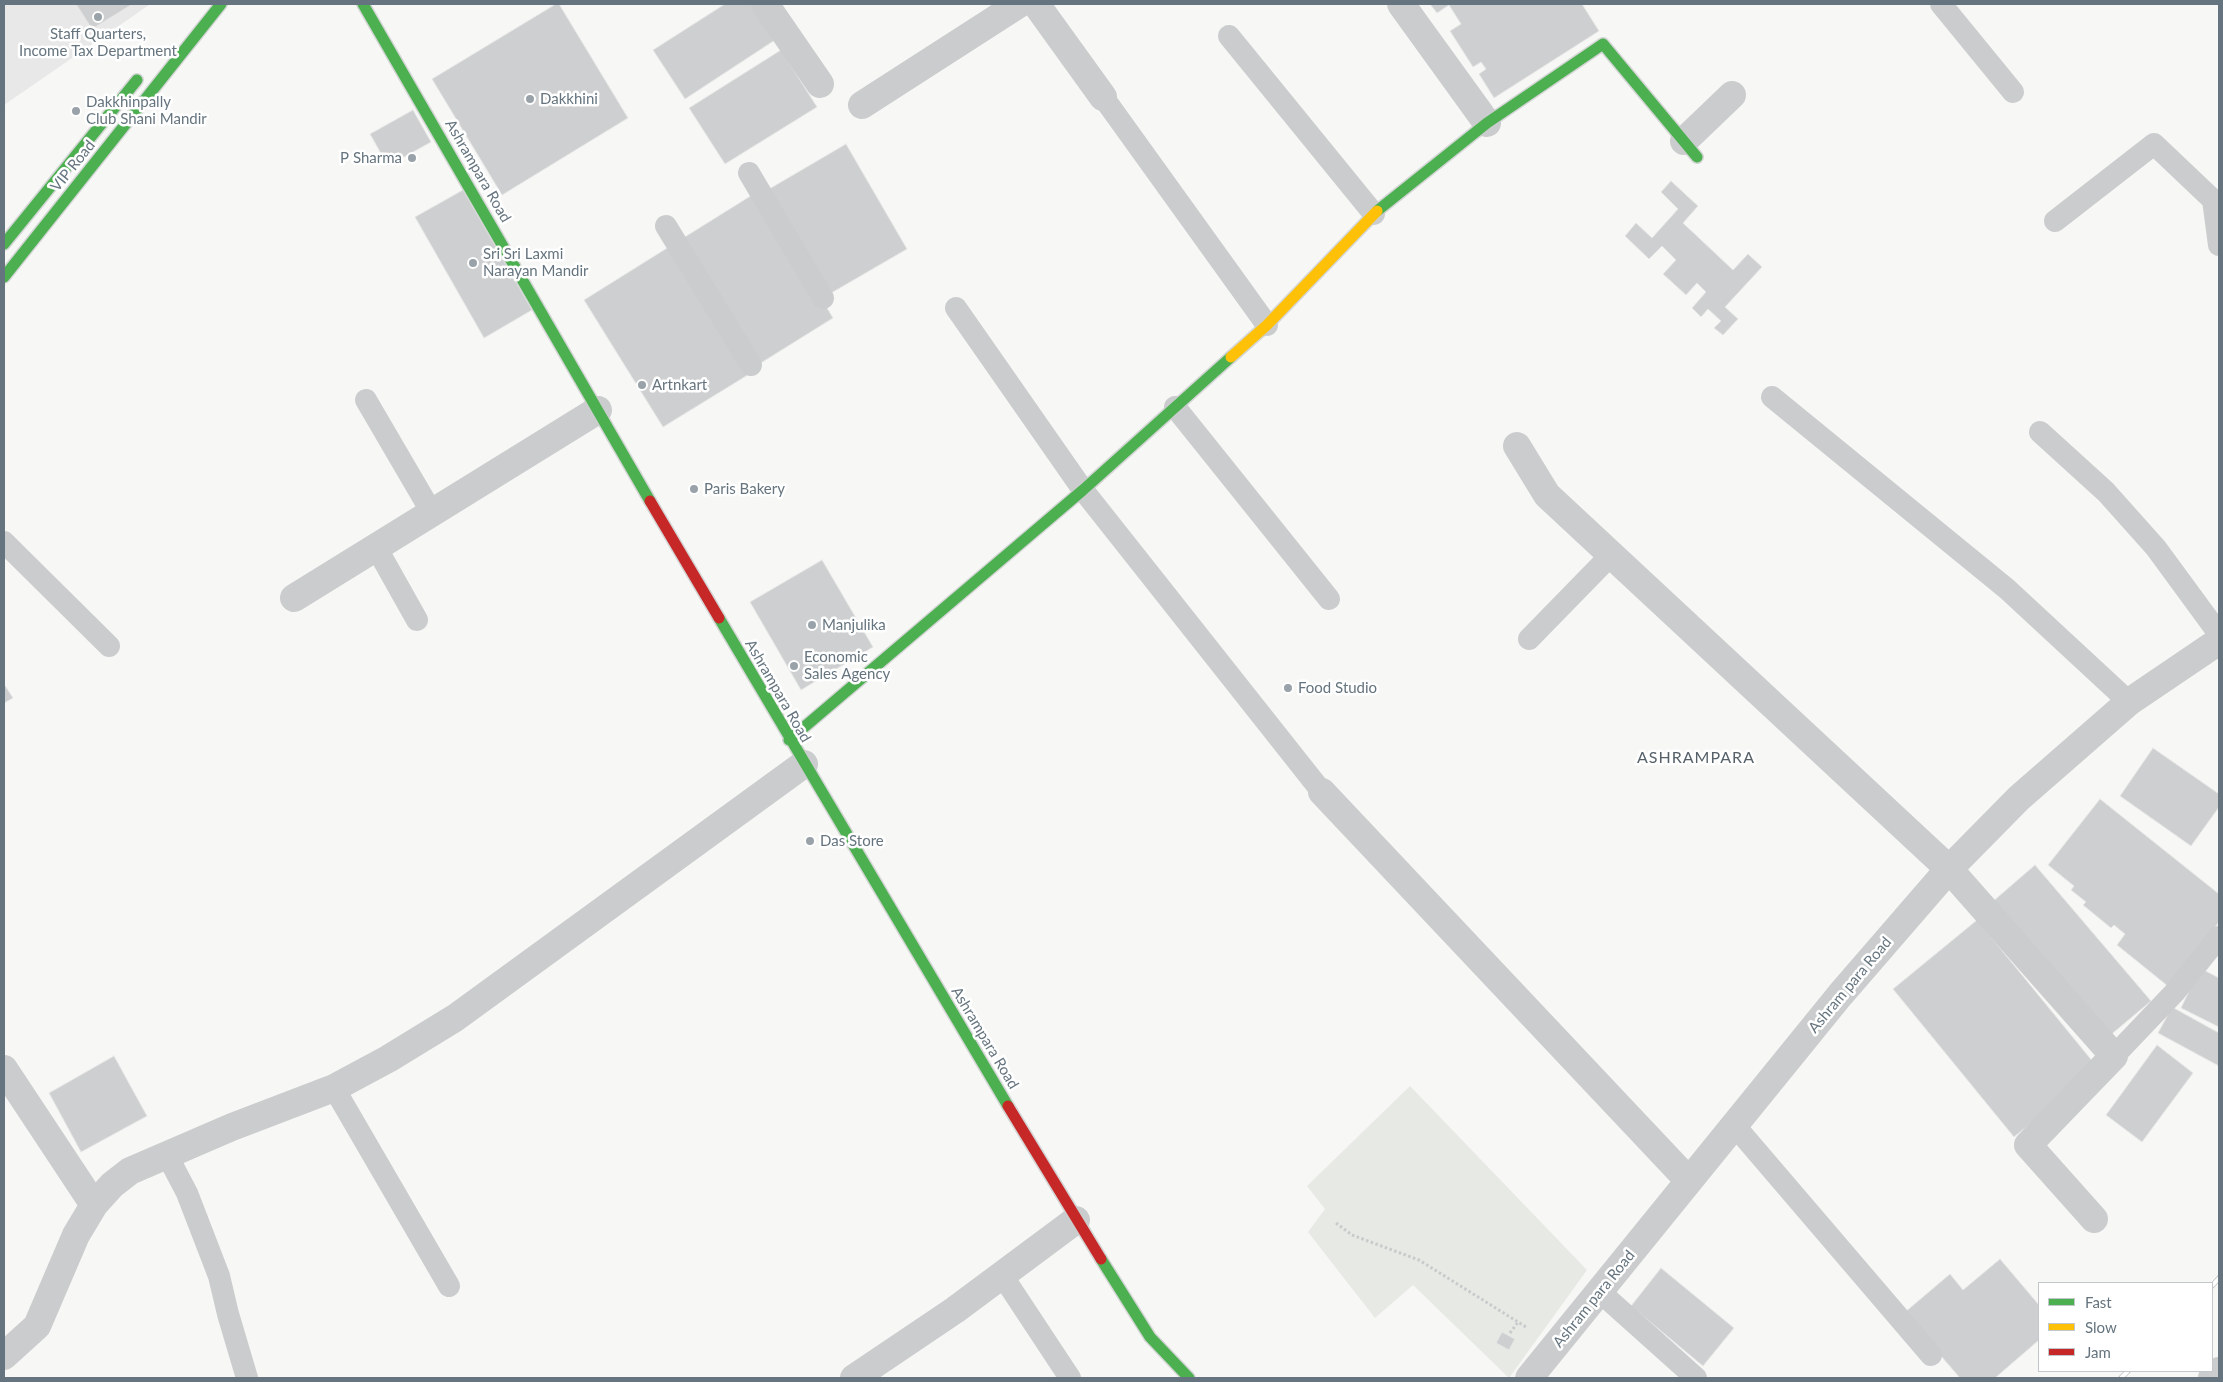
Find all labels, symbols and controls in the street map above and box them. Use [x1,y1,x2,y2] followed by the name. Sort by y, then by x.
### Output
[92,11,104,23] marker: Staff Quarters, Income Tax Department
[19,25,177,60] place label: Staff Quarters, Income Tax Department
[540,90,598,108] place label: Dakkhini
[86,93,207,128] place label: Dakkhinpally Club Shani Mandir
[524,93,536,105] marker: Dakkhini
[70,105,82,117] marker: Dakkhinpally Club Shani Mandir
[441,116,515,226] street label: Ashrampara Road
[47,137,99,195] street label: VIP Road
[340,149,402,167] place label: P Sharma
[406,152,418,164] marker: P Sharma
[483,245,589,280] place label: Sri Sri Laxmi Narayan Mandir
[467,257,479,269] marker: Sri Sri Laxmi Narayan Mandir
[652,376,707,394] place label: Artnkart
[636,379,648,391] marker: Artnkart
[704,480,785,498] place label: Paris Bakery
[688,483,700,495] marker: Paris Bakery
[822,616,886,634] place label: Manjulika
[806,619,818,631] marker: Manjulika
[741,636,815,746] street label: Ashrampara Road
[804,648,890,683] place label: Economic Sales Agency
[788,660,800,672] marker: Economic Sales Agency
[1298,679,1377,697] place label: Food Studio
[1282,682,1294,694] marker: Food Studio
[1636,748,1756,768] district label: ASHRAMPARA
[820,832,884,850] place label: Das Store
[804,835,816,847] marker: Das Store
[1805,933,1895,1037] street label: Ashram para Road
[947,984,1023,1092] street label: Ashrampara Road
[1549,1247,1639,1351] street label: Ashram para Road
[2038,1282,2213,1372] legend
[2085,1293,2112,1311] text: Fast
[2085,1318,2117,1336] text: Slow
[2085,1343,2111,1361] text: Jam

